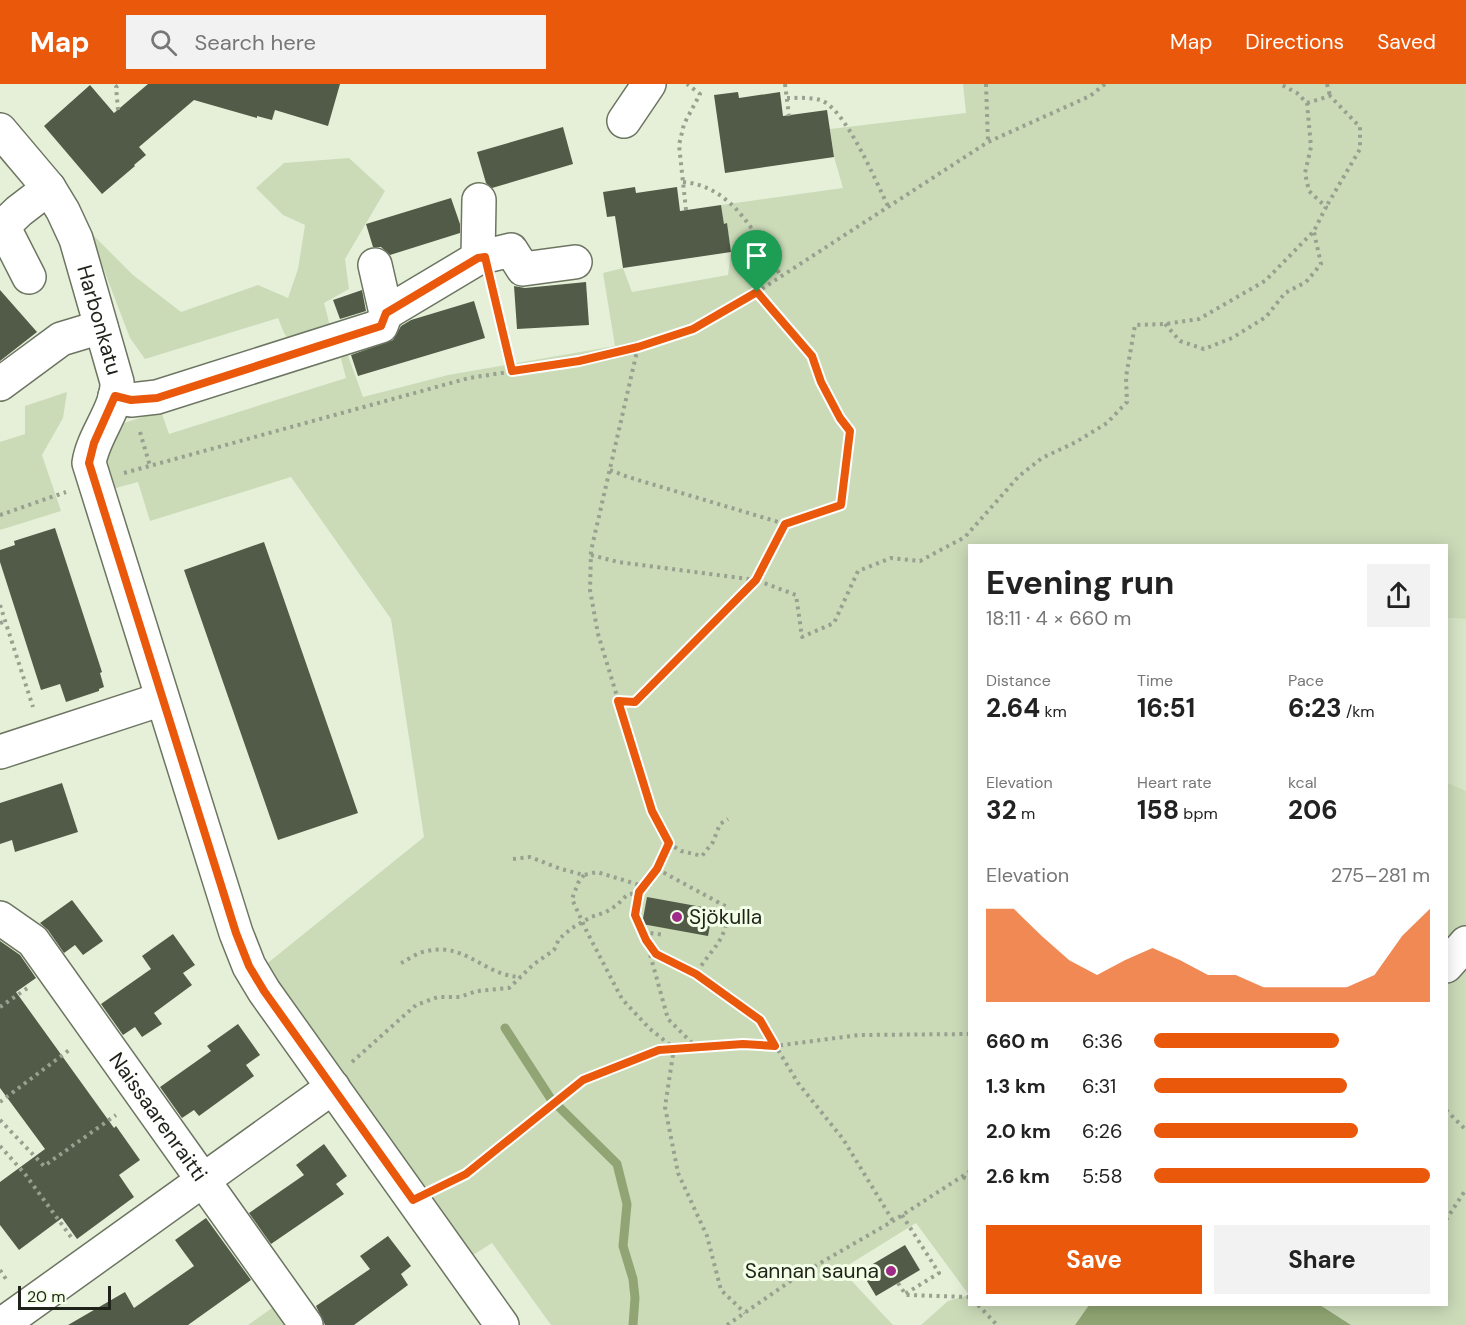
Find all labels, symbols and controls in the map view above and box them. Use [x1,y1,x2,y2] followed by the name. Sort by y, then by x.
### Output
[126,15,546,69] search box
[30,24,90,61] text: Map
[147,26,180,59] icon: search
[195,28,316,57] text: Search here
[1170,28,1212,56] text: Map
[1245,28,1344,56] text: Directions
[1377,28,1436,56] text: Saved
[731,230,782,292] pin
[740,239,773,272] icon: arrive
[70,262,128,378] street label: Harbonkatu
[986,561,1174,604] text: Evening run
[1367,564,1430,627] button: share
[986,605,1131,631] text: 18:11 · 4 × 660 m
[986,670,1051,691] text: Distance
[1137,670,1173,691] text: Time
[1288,670,1324,691] text: Pace
[986,691,1040,725] text: 2.64
[1137,691,1195,725] text: 16:51
[1288,691,1342,725] text: 6:23
[1040,701,1067,722] text: km
[1342,701,1375,722] text: /km
[986,772,1053,793] text: Elevation
[1137,772,1212,793] text: Heart rate
[1288,772,1317,793] text: kcal
[986,793,1017,827] text: 32
[1137,793,1179,827] text: 158
[1288,793,1338,827] text: 206
[1017,803,1035,824] text: m
[1179,803,1218,824] text: bpm
[986,862,1069,888] text: Elevation
[1331,862,1430,888] text: 275–281 m
[689,903,762,931] place label: Sjökulla
[670,910,684,924] marker: Sjökulla
[986,1028,1049,1054] text: 660 m
[1082,1028,1123,1054] text: 6:36
[103,1047,214,1187] street label: Naissaarenraitti
[986,1073,1045,1099] text: 1.3 km
[1082,1073,1116,1099] text: 6:31
[986,1118,1051,1144] text: 2.0 km
[1082,1118,1123,1144] text: 6:26
[986,1163,1050,1189] text: 2.6 km
[1082,1163,1123,1189] text: 5:58
[986,1225,1202,1294] button: Save
[1214,1225,1430,1294] button: Share
[745,1257,879,1285] place label: Sannan sauna
[884,1264,898,1278] marker: Sannan sauna
[18,1283,111,1310] scale bar
[27,1286,66,1307] text: 20 m

